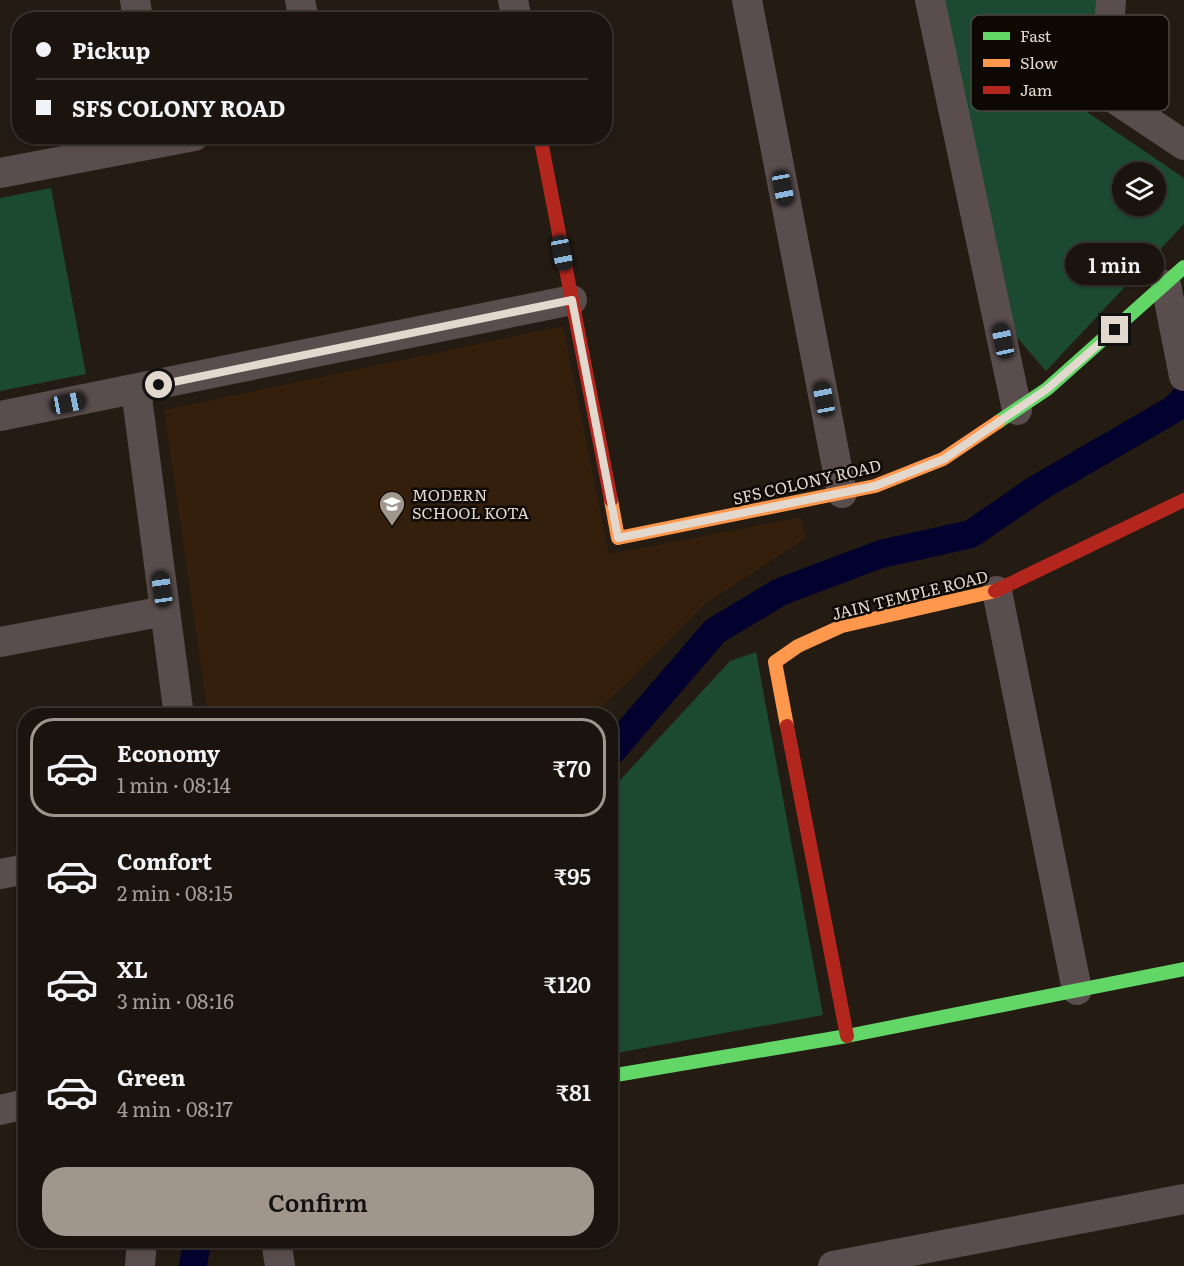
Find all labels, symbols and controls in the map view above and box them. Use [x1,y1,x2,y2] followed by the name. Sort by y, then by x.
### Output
[971,15,1169,111] legend
[1020,23,1052,47] text: Fast
[72,33,150,66] text: Pickup
[1020,50,1058,74] text: Slow
[1020,77,1053,101] text: Jam
[72,91,285,124] text: SFS COLONY ROAD
[1112,162,1166,216] map controls
[1112,162,1166,216] button: layers
[771,169,795,207] car
[550,234,574,272] car
[1066,243,1164,285] callout: 1 min
[1088,249,1141,279] text: 1 min
[1101,316,1128,343] route end
[990,322,1016,360] car
[145,371,172,398] route start
[812,380,836,418] car
[49,391,87,415] car
[730,452,883,510] street label: SFS COLONY ROAD
[412,482,529,524] place label: MODERN SCHOOL KOTA
[377,489,407,527] school or university icon: MODERN SCHOOL KOTA
[829,563,990,625] street label: JAIN TEMPLE ROAD
[151,570,173,608] car
[117,736,220,769] text: Economy
[45,741,99,795] icon: car
[553,751,591,784] text: ₹70
[117,769,231,799] text: 1 min · 08:14
[117,844,212,877] text: Comfort
[45,849,99,903] icon: car
[554,859,591,892] text: ₹95
[117,877,233,907] text: 2 min · 08:15
[117,952,148,985] text: XL
[45,957,99,1011] icon: car
[544,967,591,1000] text: ₹120
[117,985,234,1015] text: 3 min · 08:16
[117,1060,186,1093] text: Green
[45,1065,99,1119] icon: car
[556,1075,591,1108] text: ₹81
[117,1093,233,1123] text: 4 min · 08:17
[42,1167,594,1236] button: Confirm

